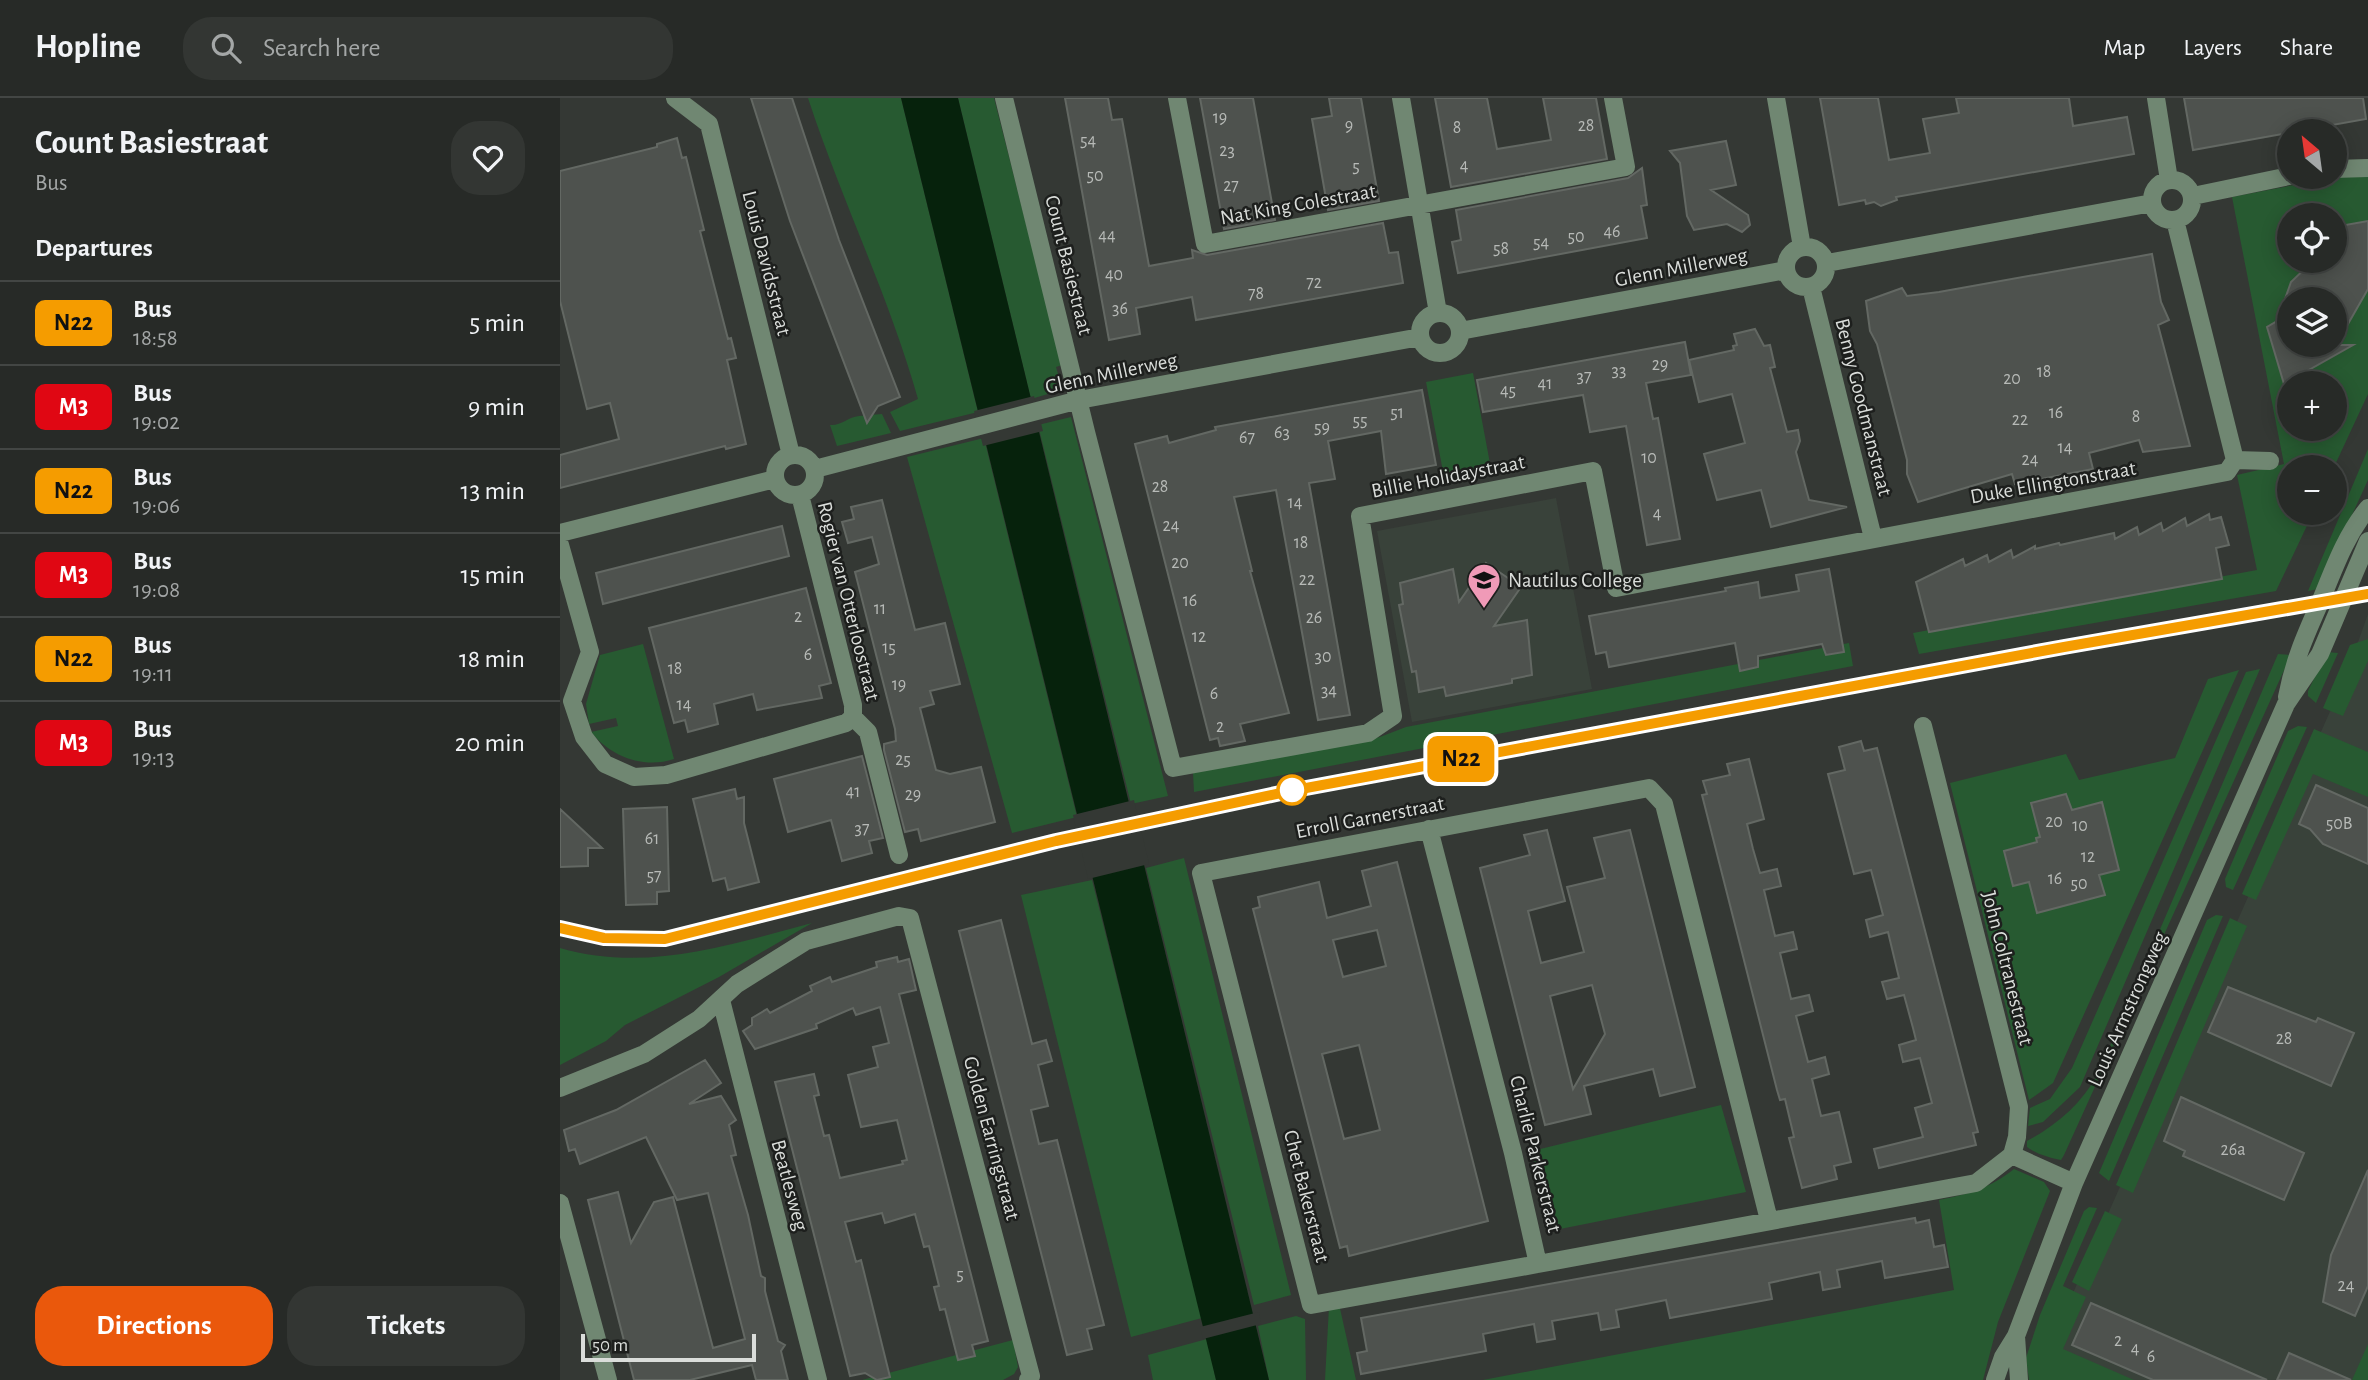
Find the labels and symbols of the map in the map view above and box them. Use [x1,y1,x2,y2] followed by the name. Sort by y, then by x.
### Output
[1213,109,1227,127] house number: 19
[1345,117,1353,135] house number: 9
[1578,117,1594,135] house number: 28
[1453,119,1461,137] house number: 8
[2277,119,2347,189] north arrow
[1080,132,1096,150] house number: 54
[1219,142,1235,160] house number: 23
[1460,157,1469,175] house number: 4
[1352,158,1360,176] house number: 5
[1086,167,1104,185] house number: 50
[1223,177,1239,195] house number: 27
[1219,180,1378,229] street label: Nat King Colestraat
[738,189,795,338] street label: Louis Davidsstraat
[1041,193,1096,337] street label: Count Basiestraat
[1603,223,1621,241] house number: 46
[1098,227,1116,245] house number: 44
[1567,228,1585,246] house number: 50
[1533,234,1549,252] house number: 54
[1493,240,1509,258] house number: 58
[1613,244,1750,291] street label: Glenn Millerweg
[1105,266,1123,284] house number: 40
[1306,274,1322,292] house number: 72
[1248,285,1264,303] house number: 78
[1112,300,1128,318] house number: 36
[1831,316,1896,498] street label: Benny Goodmanstraat
[1043,349,1180,398] street label: Glenn Millerweg
[1652,356,1668,374] house number: 29
[1612,362,1626,380] house number: 33
[2037,363,2051,381] house number: 18
[1577,368,1591,386] house number: 37
[2003,370,2021,388] house number: 20
[1538,375,1552,393] house number: 41
[1500,382,1516,400] house number: 45
[1390,404,1404,422] house number: 51
[2049,404,2063,422] house number: 16
[2132,408,2140,426] house number: 8
[2012,411,2028,429] house number: 22
[1352,412,1368,430] house number: 55
[1314,419,1330,437] house number: 59
[1274,424,1290,442] house number: 63
[1239,429,1255,447] house number: 67
[2058,439,2073,457] house number: 14
[1641,449,1657,467] house number: 10
[1370,451,1527,502] street label: Billie Holidaystraat
[2022,451,2039,469] house number: 24
[1969,458,2138,507] street label: Duke Ellingtonstraat
[1152,478,1168,496] house number: 28
[1288,494,1303,512] house number: 14
[814,499,884,703] street label: Rogier van Otterloostraat
[1653,505,1662,523] house number: 4
[1163,517,1180,535] house number: 24
[1294,534,1308,552] house number: 18
[1171,554,1189,572] house number: 20
[1465,561,1503,610] school or university icon: Nautilus College
[1508,570,1642,591] place label: Nautilus College
[1299,571,1315,589] house number: 22
[1183,592,1197,610] house number: 16
[874,600,886,618] house number: 11
[794,608,802,626] house number: 2
[1306,609,1322,627] house number: 26
[1192,628,1206,646] house number: 12
[882,639,896,657] house number: 15
[804,646,812,664] house number: 6
[1315,648,1331,666] house number: 30
[668,660,682,678] house number: 18
[892,676,906,694] house number: 19
[1321,682,1337,700] house number: 34
[1210,685,1218,703] house number: 6
[677,696,692,714] house number: 14
[1216,718,1224,736] house number: 2
[1421,736,1501,782] line badge: N22
[895,751,911,769] house number: 25
[1277,775,1307,805] unlabelled marker
[846,783,860,801] house number: 41
[905,786,921,804] house number: 29
[1294,793,1446,842] street label: Erroll Garnerstraat
[2045,813,2063,831] house number: 20
[2326,815,2352,833] house number: 50B
[2072,817,2088,835] house number: 10
[855,820,869,838] house number: 37
[645,830,659,848] house number: 61
[2081,848,2095,866] house number: 12
[646,867,662,885] house number: 57
[2048,870,2062,888] house number: 16
[2070,875,2088,893] house number: 50
[1978,889,2037,1048] street label: John Coltranestraat
[2084,928,2171,1090] street label: Louis Armstrongweg
[2276,1030,2292,1048] house number: 28
[960,1054,1024,1223] street label: Golden Earringstraat
[1506,1073,1565,1235] street label: Charlie Parkerstraat
[1280,1128,1333,1265] street label: Chet Bakerstraat
[767,1137,812,1234] street label: Beatlesweg
[2221,1141,2245,1159] house number: 26a
[956,1266,964,1284] house number: 5
[2338,1277,2355,1295] house number: 24
[581,1331,756,1363] scale bar
[2114,1332,2122,1350] house number: 2
[2131,1340,2140,1358] house number: 4
[2147,1348,2155,1366] house number: 6

